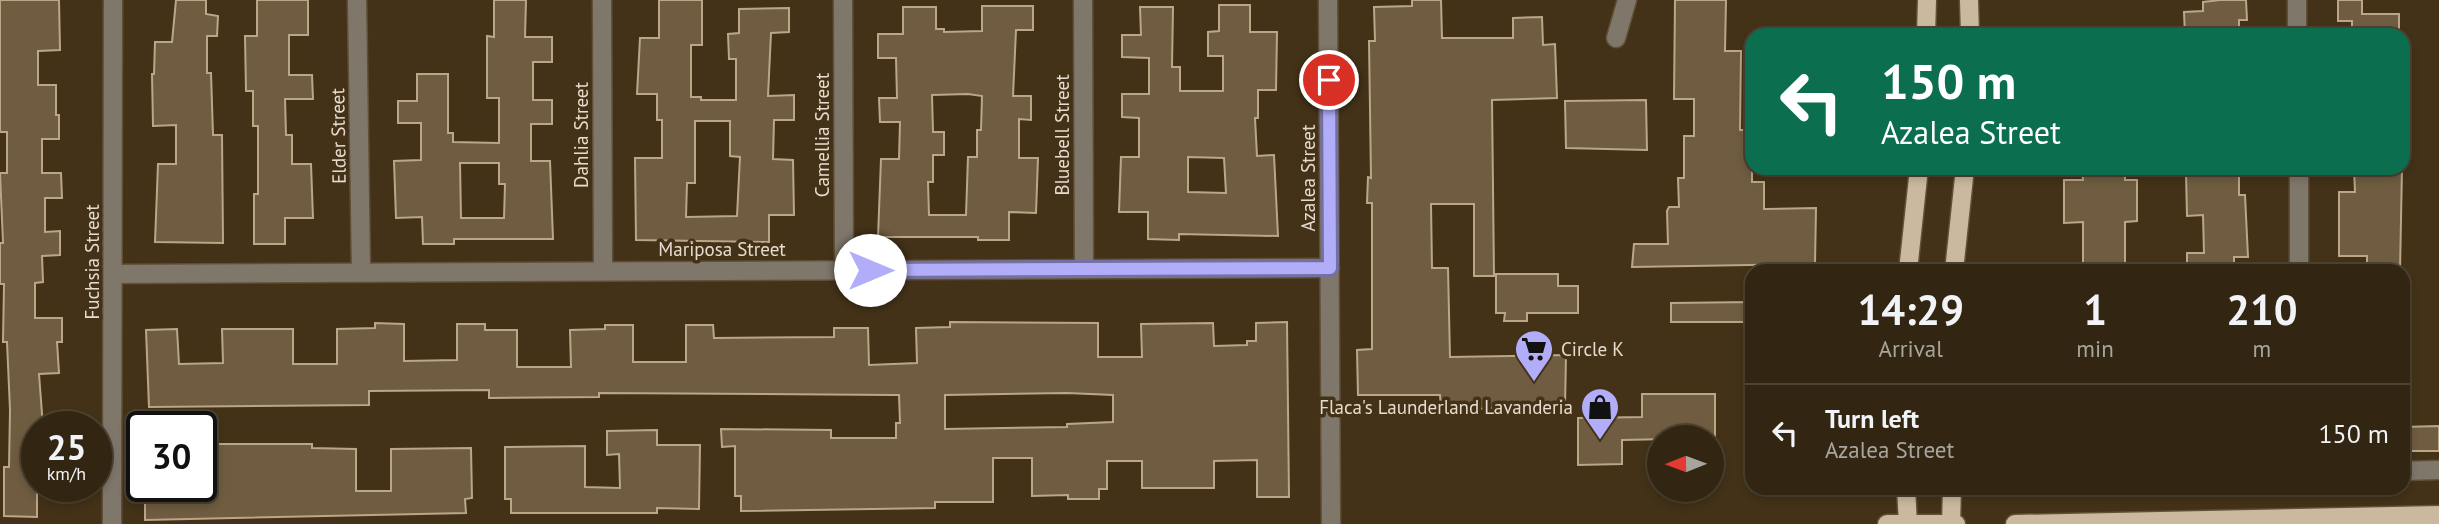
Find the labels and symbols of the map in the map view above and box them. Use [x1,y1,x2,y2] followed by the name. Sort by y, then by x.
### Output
[1299,50,1359,110] pin
[810,72,834,197] street label: Camellia Street
[1050,74,1074,196] street label: Bluebell Street
[569,81,593,188] street label: Dahlia Street
[325,87,351,184] street label: Elder Street
[1296,124,1320,231] street label: Azalea Street
[80,204,104,320] street label: Fuchsia Street
[833,233,907,307] position arrow
[658,237,786,261] street label: Mariposa Street
[1513,328,1555,383] supermarket icon: Circle K
[1561,337,1624,361] place label: Circle K
[1579,386,1621,441] shop icon: Flaca's Launderland Lavanderia
[1319,395,1573,419] place label: Flaca's Launderland Lavanderia
[126,411,217,502] speed limit sign: 30
[1647,425,1724,502] north arrow

